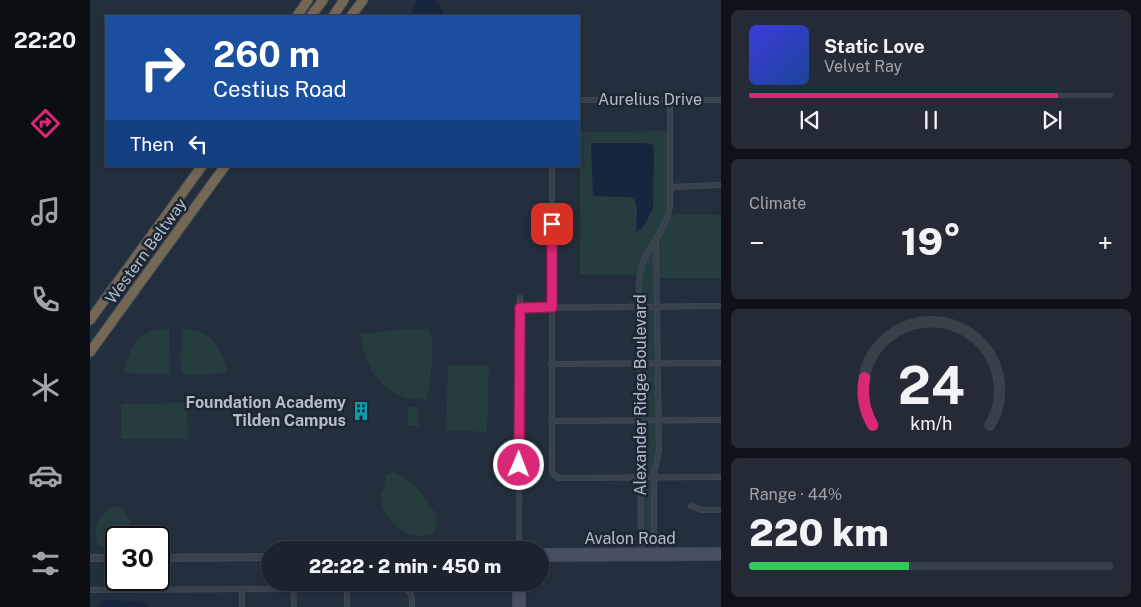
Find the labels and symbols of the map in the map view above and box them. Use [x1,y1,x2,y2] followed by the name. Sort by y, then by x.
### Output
[598,90,702,109] street label: Aurelius Drive
[101,194,191,307] street label: Western Beltway
[531,203,573,245] pin
[631,294,650,496] street label: Alexander Ridge Boulevard
[185,393,346,430] place label: Foundation Academy Tilden Campus
[350,400,372,422] building icon: Foundation Academy Tilden Campus
[492,438,544,490] position arrow
[105,526,170,591] speed limit sign: 30
[584,529,676,548] street label: Avalon Road

